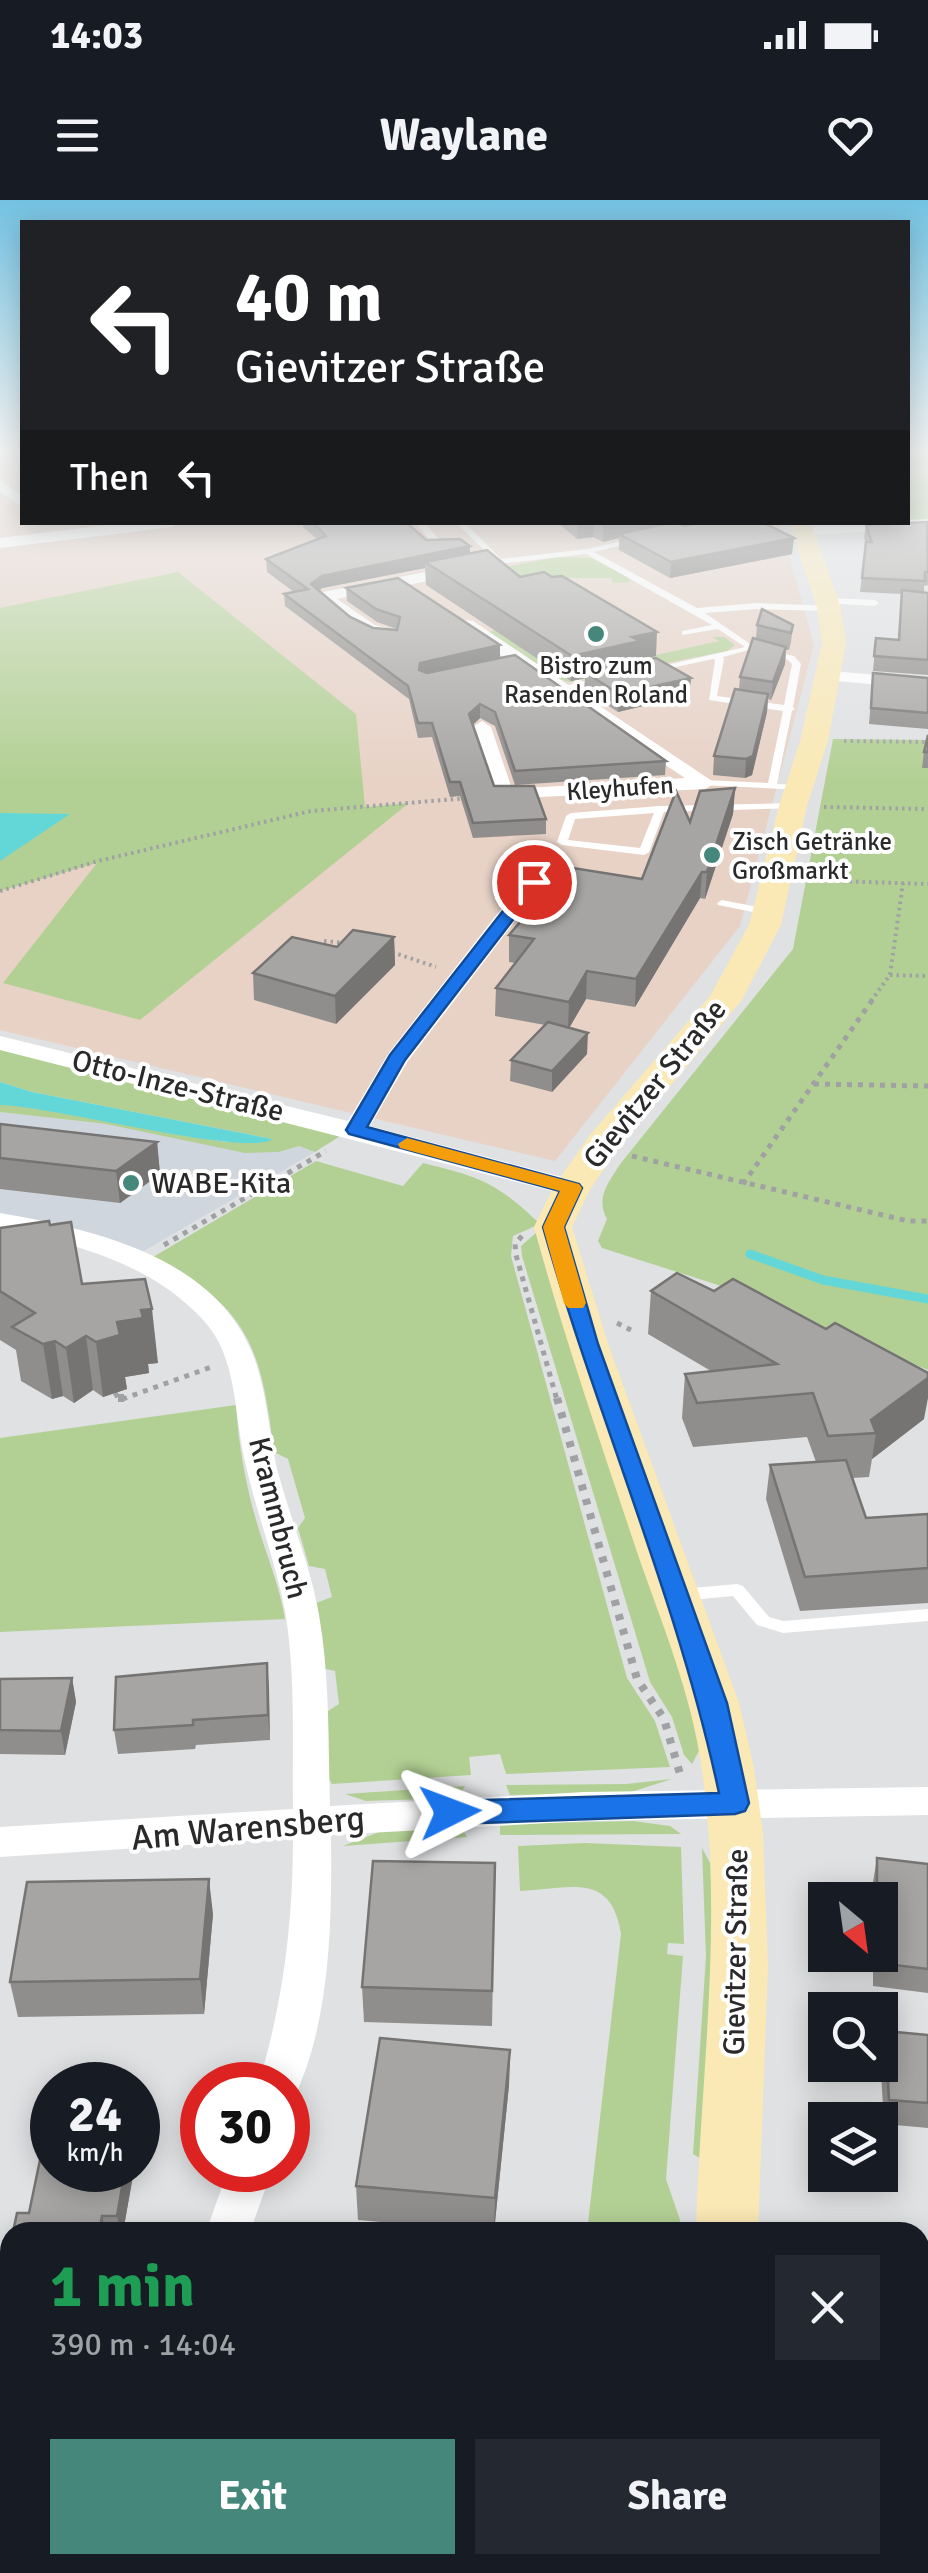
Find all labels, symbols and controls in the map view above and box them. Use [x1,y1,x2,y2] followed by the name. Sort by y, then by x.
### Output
[50,12,143,59] text: 14:03
[50,108,105,163] icon: menu
[380,108,548,163] text: Waylane
[823,108,878,163] icon: heart
[235,254,383,340] text: 40 m
[70,260,200,390] icon: left
[235,340,545,395] text: Gievitzer Straße
[169,450,224,505] icon: left
[70,454,149,501] text: Then
[585,623,607,645] marker: Bistro zum Rasenden Roland
[504,650,688,710] place label: Bistro zum Rasenden Roland
[565,769,675,807] street label: Kleyhufen
[732,826,892,886] place label: Zisch Getränke Großmarkt
[492,840,577,925] pin
[701,844,723,866] marker: Zisch Getränke Großmarkt
[507,855,562,910] icon: arrive
[576,992,734,1176] street label: Gievitzer Straße
[68,1042,288,1130] street label: Otto-Inze-Straße
[151,1165,291,1202] place label: WABE-Kita
[120,1172,142,1194] marker: WABE-Kita
[240,1433,316,1603] street label: Krammbruch
[398,1760,502,1864] position arrow
[129,1796,367,1860] street label: Am Warensberg
[716,1848,756,2056] street label: Gievitzer Straße
[808,1882,898,1972] north arrow
[808,1882,898,2192] map controls
[808,1992,898,2082] button: search
[180,2062,310,2192] speed limit sign: 30
[68,2084,122,2146] text: 24
[808,2102,898,2192] button: layers
[67,2137,123,2168] text: km/h
[50,2250,195,2324] text: 1 min
[775,2255,880,2360] button: close
[50,2325,236,2364] text: 390 m · 14:04
[50,2439,455,2554] button: Exit
[475,2439,880,2554] button: Share

